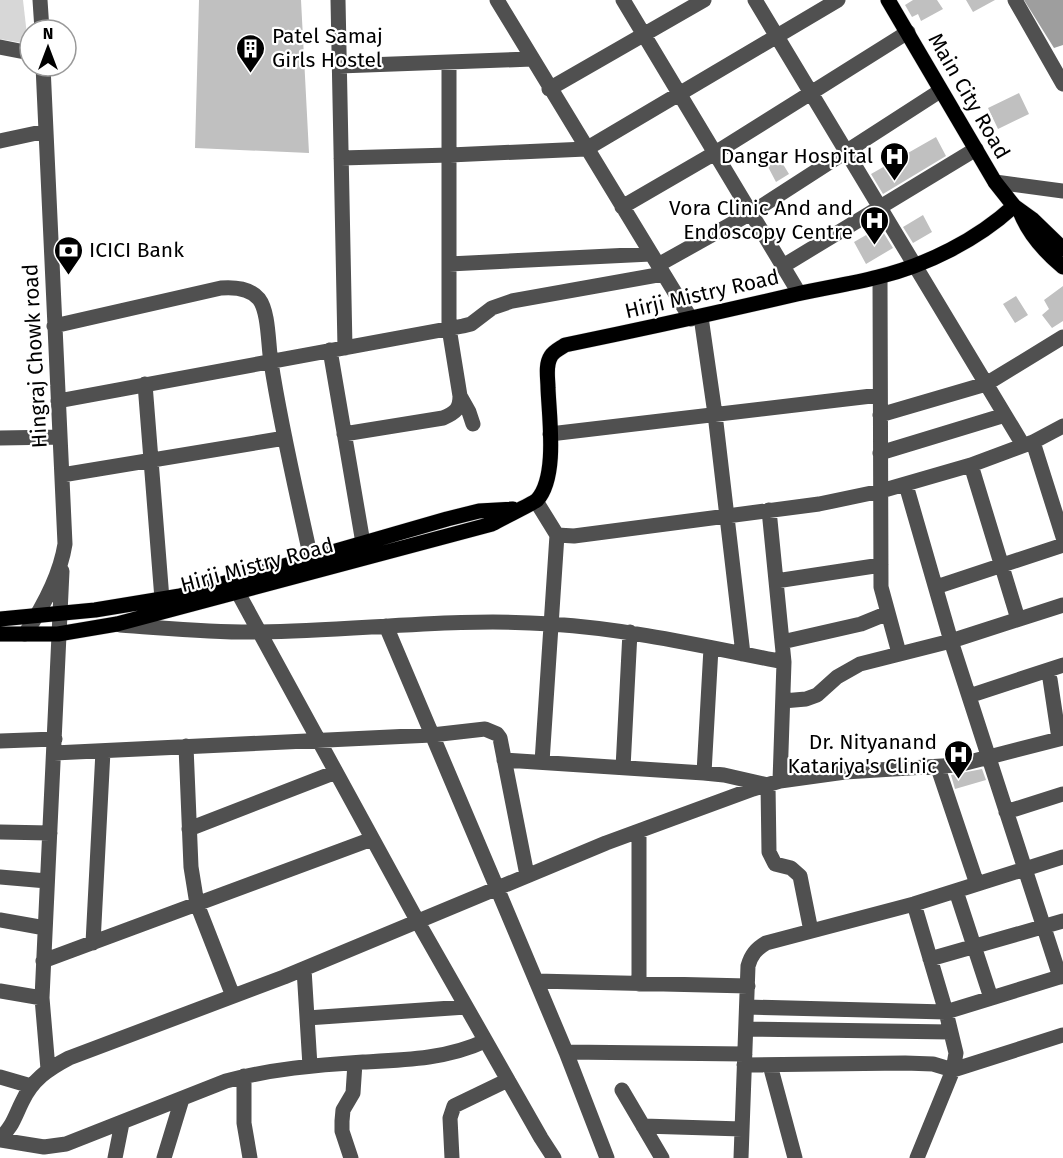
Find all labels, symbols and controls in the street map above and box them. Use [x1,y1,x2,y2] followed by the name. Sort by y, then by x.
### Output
[18,18,78,78] north arrow
[272,23,383,73] place label: Patel Samaj Girls Hostel
[43,24,53,43] text: N
[922,28,1016,164] street label: Main City Road
[235,32,267,74] building icon: Patel Samaj Girls Hostel
[878,140,910,182] hospital icon: Dangar Hospital
[721,143,873,169] place label: Dangar Hospital
[669,195,853,245] place label: Vora Clinic And and Endoscopy Centre
[858,204,890,246] hospital icon: Vora Clinic And and Endoscopy Centre
[52,234,84,276] bank icon: ICICI Bank
[89,237,184,263] place label: ICICI Bank
[17,263,53,449] street label: Hingraj Chowk road
[622,264,782,324] street label: Hirji Mistry Road
[178,532,336,598] street label: Hirji Mistry Road
[788,729,937,779] place label: Dr. Nityanand Katariya's Clinic
[942,738,974,780] hospital icon: Dr. Nityanand Katariya's Clinic

